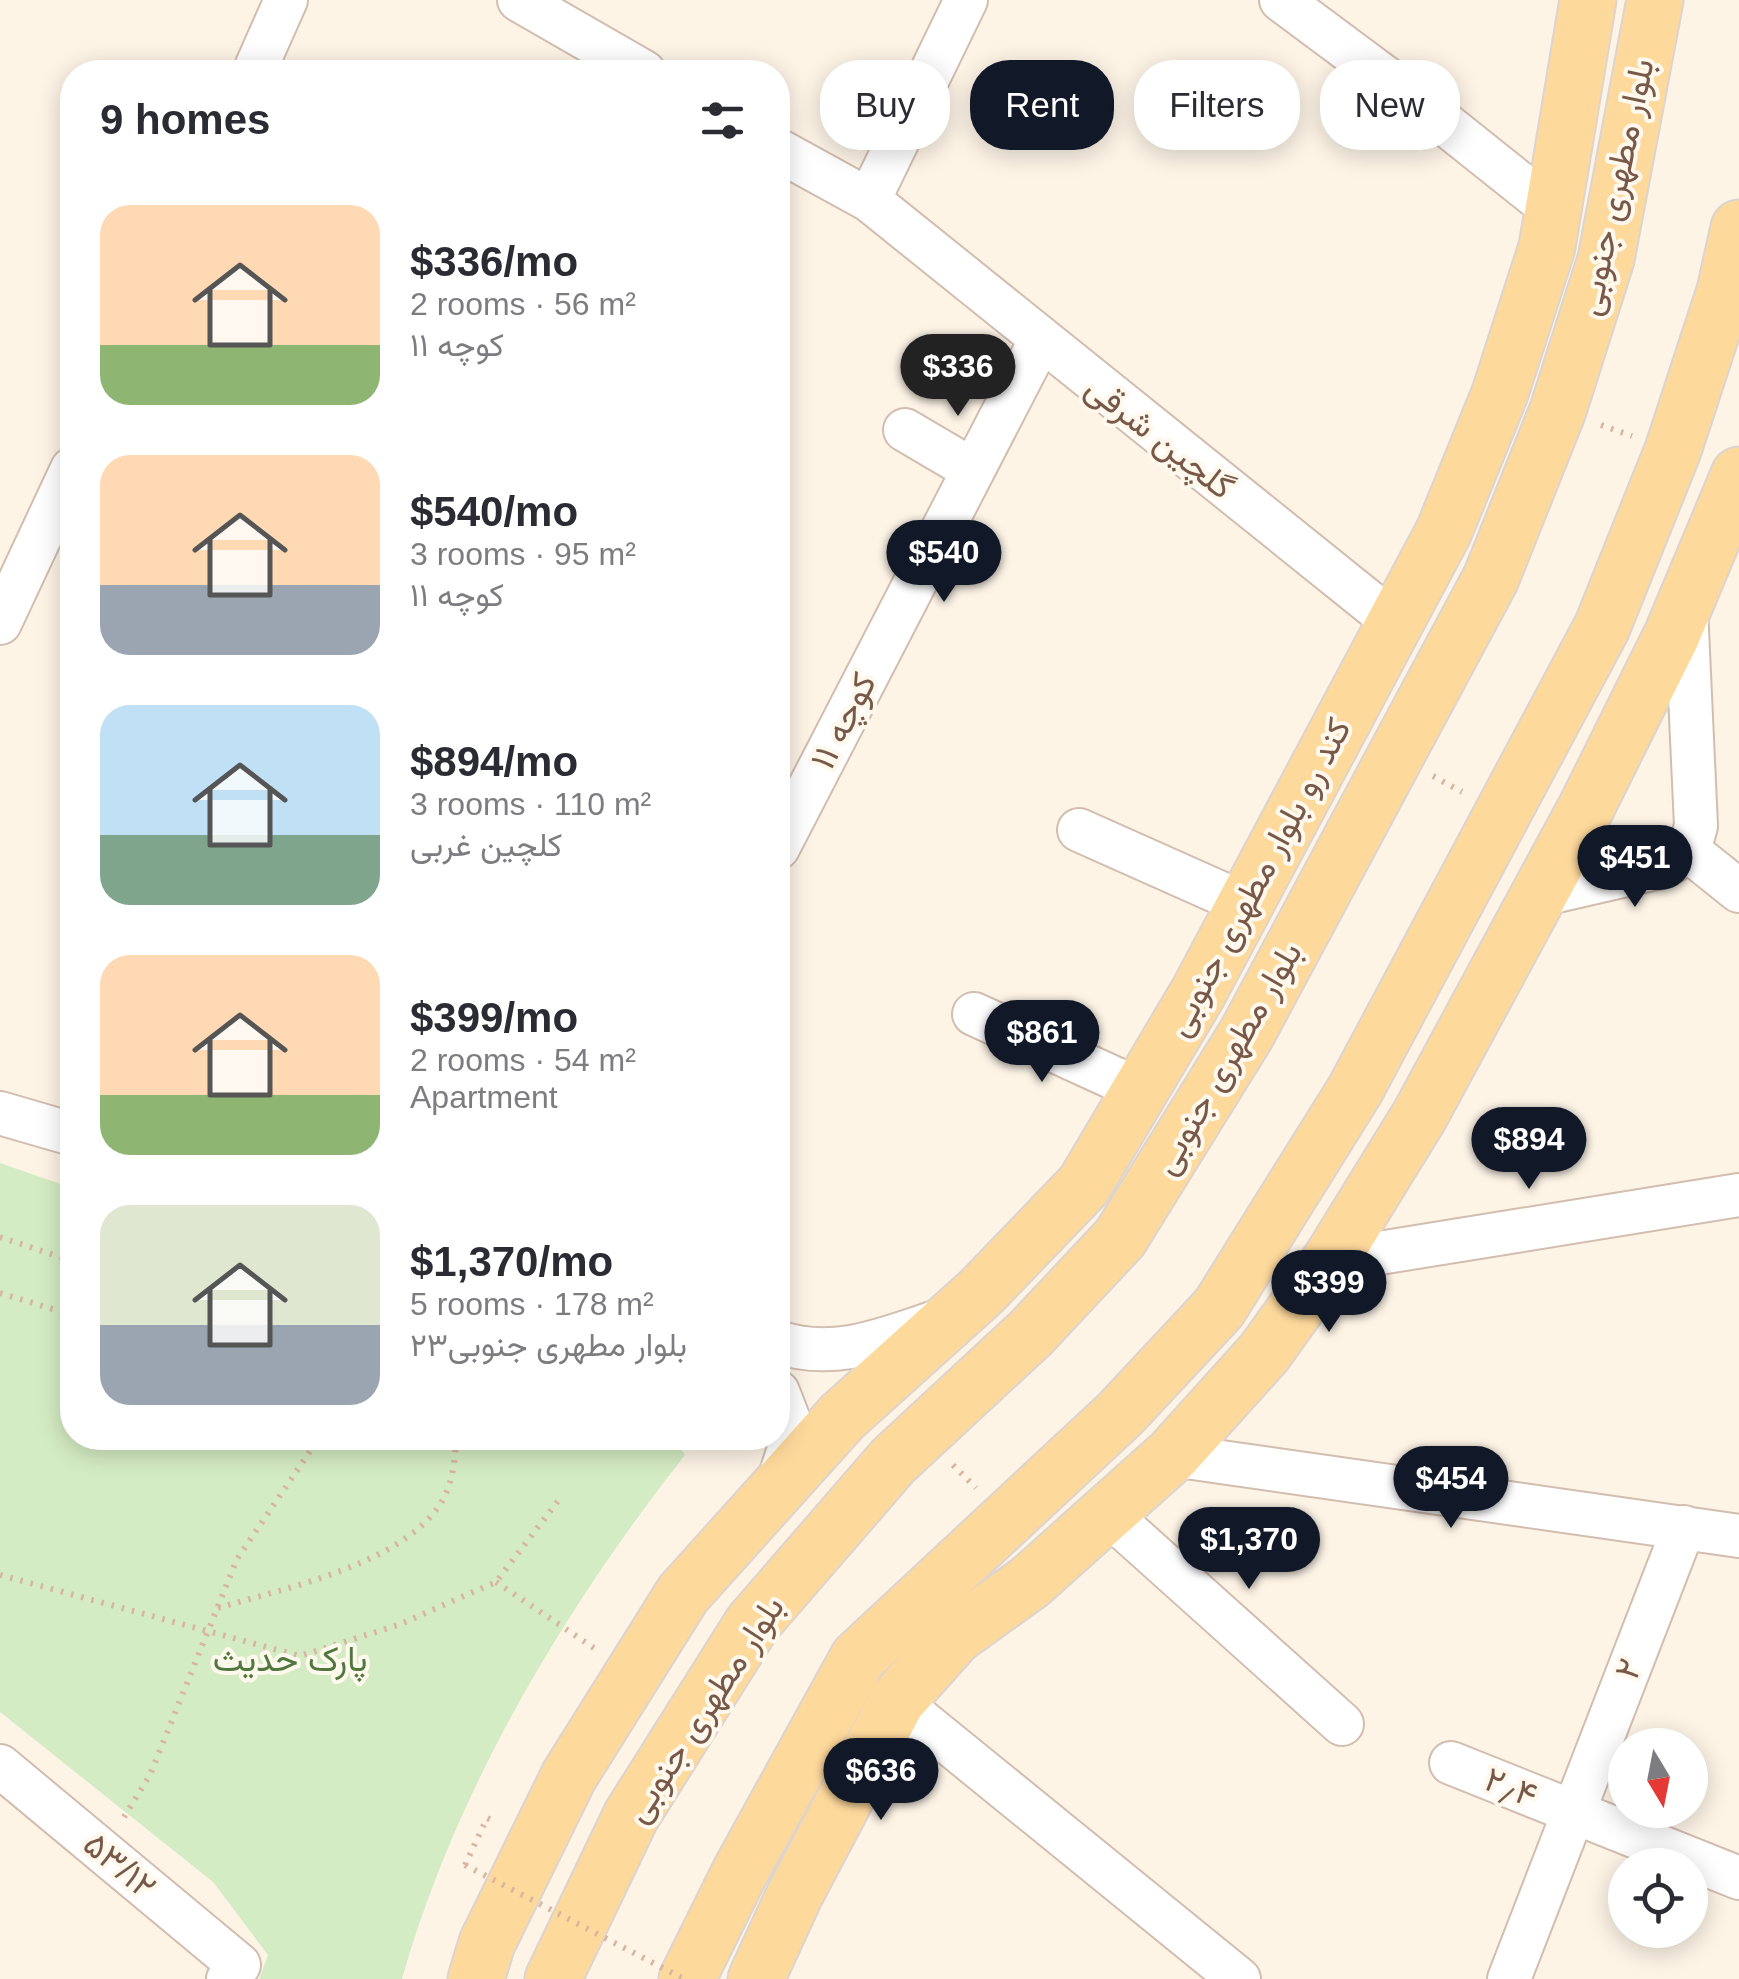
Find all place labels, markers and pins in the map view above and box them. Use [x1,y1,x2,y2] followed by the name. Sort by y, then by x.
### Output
[899,334,1017,419] pin: $336
[885,520,1003,605] pin: $540
[1576,825,1694,910] pin: $451
[983,1000,1101,1085] pin: $861
[1470,1107,1588,1192] pin: $894
[1270,1250,1388,1335] pin: $399
[1392,1446,1510,1531] pin: $454
[1168,1507,1330,1592] pin: $1,370
[822,1738,940,1823] pin: $636

